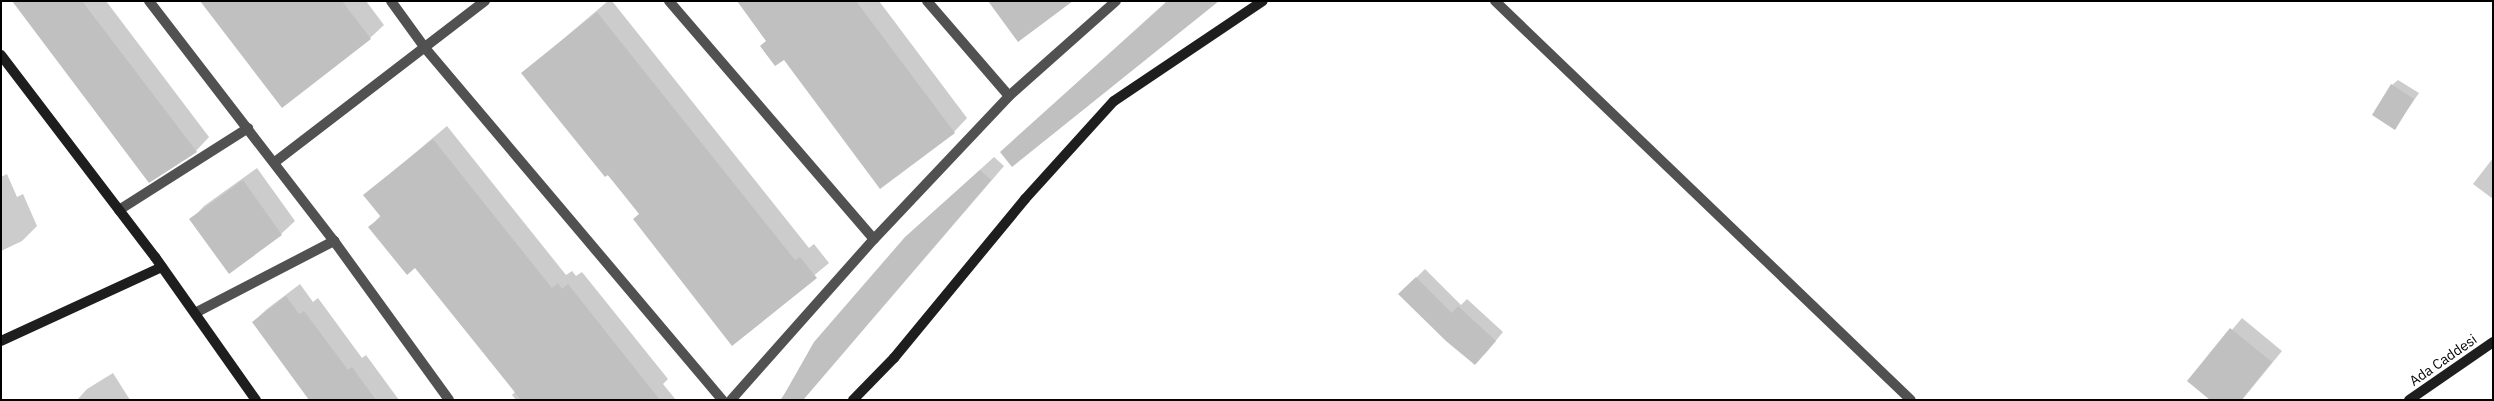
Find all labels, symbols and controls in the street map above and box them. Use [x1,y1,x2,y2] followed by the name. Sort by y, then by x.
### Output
[2406,331,2480,389] street label: Ada Caddesi

